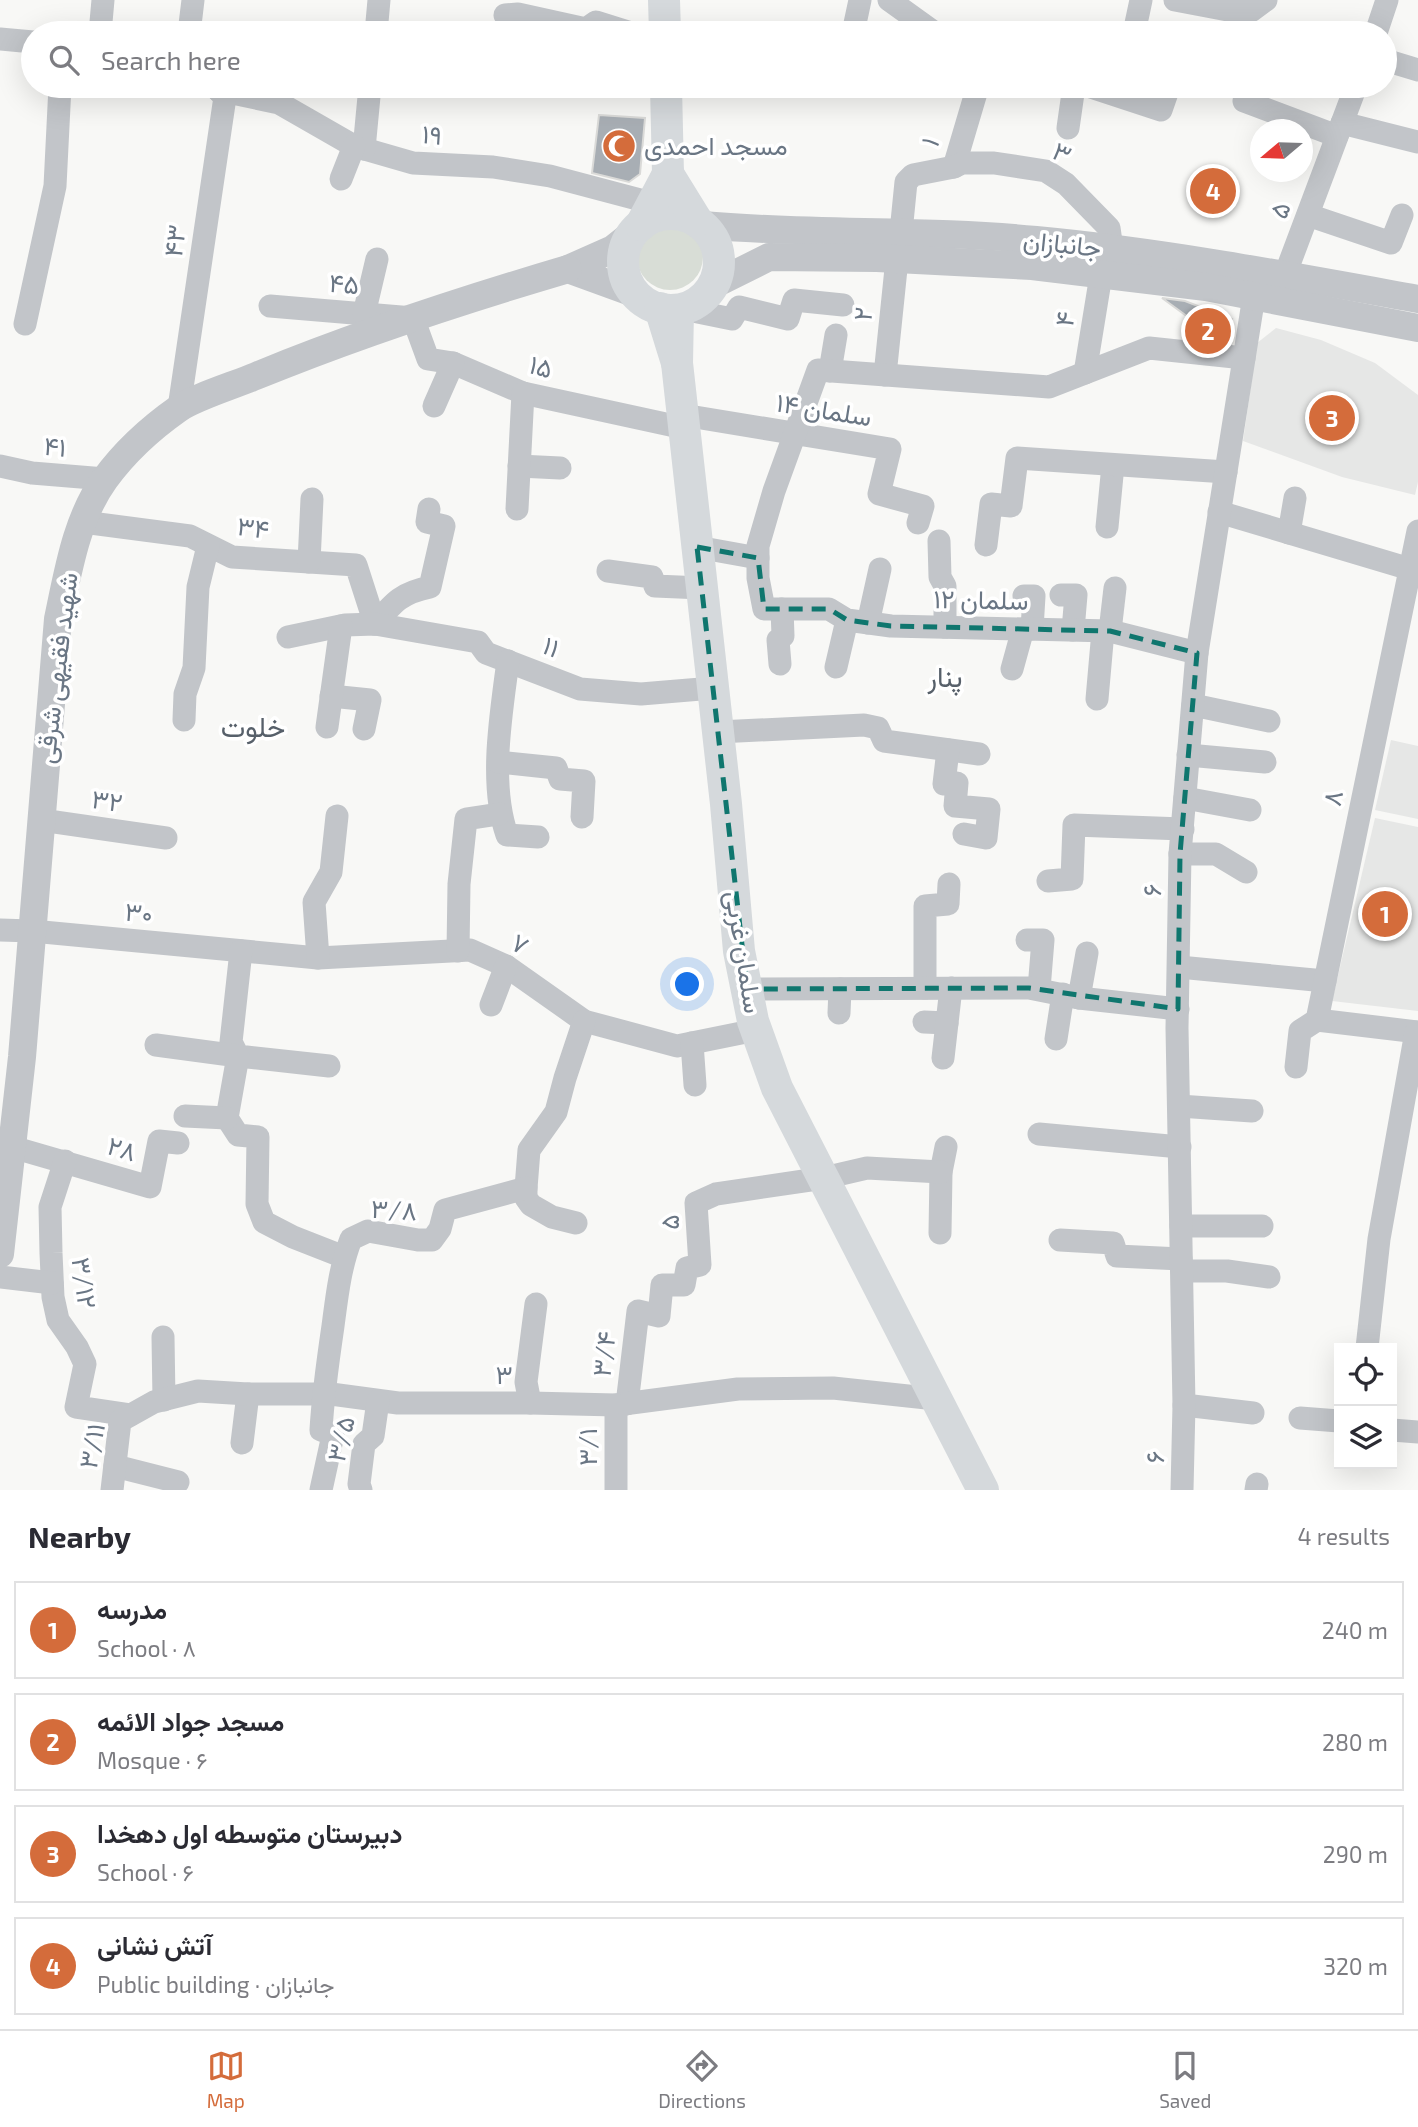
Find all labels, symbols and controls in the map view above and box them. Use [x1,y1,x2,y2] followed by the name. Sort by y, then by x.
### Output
[21,21,1397,98] search box
[45,41,83,79] icon: search
[101,44,241,75] text: Search here
[421,117,443,150] street label: ۱۹
[1250,119,1313,182] north arrow
[600,127,638,165] mosque icon: مسجد احمدی
[644,129,788,162] place label: مسجد احمدی
[913,132,944,151] street label: ۱
[1048,134,1077,169] street label: ۳
[1190,165,1236,217] pin: 4
[1261,197,1296,222] street label: ۵
[156,223,191,259] street label: ۴۳
[1021,223,1103,264] street label: جانبازان
[328,266,361,299] street label: ۴۵
[845,305,878,322] street label: ۲
[1185,305,1231,357] pin: 2
[1047,309,1080,329] street label: ۴
[526,348,557,384] street label: ۱۵
[774,386,874,432] street label: سلمان ۱۴
[1309,392,1355,444] pin: 3
[42,429,68,462] street label: ۴۱
[235,509,271,544] street label: ۳۴
[28,570,85,765] street label: شهید فقیهی شرقی
[933,582,1029,616] street label: سلمان ۱۲
[539,628,564,663] street label: ۱۱
[926,659,963,696] district label: پنار
[221,709,285,745] district label: خلوت
[90,782,125,817] street label: ۳۲
[1315,787,1348,808] street label: ۸
[1135,883,1166,897] street label: ۶
[719,888,770,1016] street label: سلمان غربی
[1362,888,1408,940] pin: 1
[124,895,155,928] street label: ۳۰
[506,925,535,960] street label: ۷
[670,967,704,1001] your location
[104,1129,141,1167] street label: ۲۸
[370,1192,418,1225] street label: ۳/۸
[653,1214,684,1230] street label: ۵
[67,1255,104,1311] street label: ۳/۱۲
[584,1329,621,1378] street label: ۳/۴
[1334,1343,1397,1469] map controls
[1334,1343,1397,1406] button: locate
[495,1358,513,1389] street label: ۳
[1334,1406,1397,1469] button: layers
[319,1413,360,1465] street label: ۳/۵
[71,1420,110,1471] street label: ۳/۱۱
[571,1428,602,1466] street label: ۳/۱
[1138,1450,1169,1464] street label: ۶
[28,1518,131,1554] text: Nearby
[1298,1522,1390,1550] text: 4 results
[97,1593,167,1624] text: مدرسه
[48,1616,58,1644] text: 1
[1322,1616,1388,1644] text: 240 m
[97,1634,196,1662] text: School · ۸
[97,1705,284,1736] text: مسجد جواد الائمه
[46,1728,60,1756] text: 2
[1322,1728,1388,1756] text: 280 m
[97,1746,207,1774] text: Mosque · ۶
[97,1817,402,1848] text: دبیرستان متوسطه اول دهخدا
[46,1840,60,1868] text: 3
[1323,1840,1388,1868] text: 290 m
[97,1858,194,1886] text: School · ۶
[97,1929,212,1960] text: آتش نشانی
[46,1952,60,1980] text: 4
[1323,1952,1388,1980] text: 320 m
[97,1970,334,1998] text: Public building · جانبازان
[207,2047,245,2112] tab: Map
[658,2047,746,2112] tab: Directions
[1159,2047,1211,2112] tab: Saved

